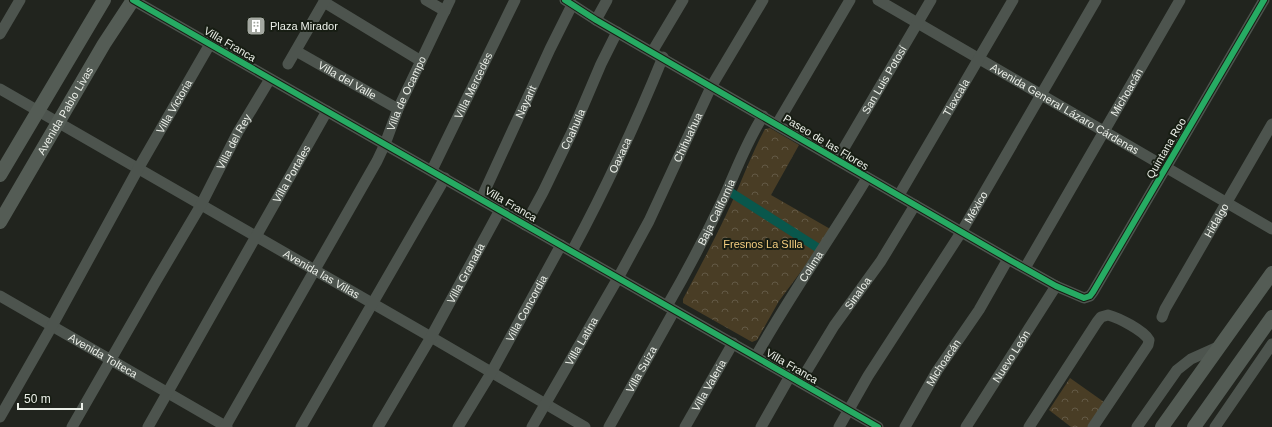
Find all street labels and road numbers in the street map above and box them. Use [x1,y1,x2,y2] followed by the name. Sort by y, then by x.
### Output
[202,24,259,64] street label: Villa Franca
[859,44,909,116] street label: San Luis Potosí
[452,50,495,121] street label: Villa Mercedes
[384,54,428,132] street label: Villa de Ocampo
[316,59,379,101] street label: Villa del Valle
[989,61,1141,157] street label: Avenida General Lázaro Cárdenas
[35,64,96,157] street label: Avenida Pablo Livas
[1108,66,1145,118] street label: Michoacán
[941,76,972,118] street label: Tlaxcala
[154,77,195,136] street label: Villa Victoria
[513,83,538,120] street label: Nayarit
[558,106,587,152] street label: Coahuila
[671,110,705,164] street label: Chihuahua
[214,111,254,171] street label: Villa del Rey
[781,112,871,172] street label: Paseo de las Flores
[1144,116,1188,180] street label: Quintana Roo
[606,135,634,175] street label: Oaxaca
[270,143,313,205] street label: Villa Portales
[695,177,737,247] street label: Baja California
[483,184,540,224] street label: Villa Franca
[962,189,990,225] street label: México
[1202,201,1231,239] street label: Hidalgo
[444,240,487,305] street label: Villa Granada
[281,247,362,301] street label: Avenida las Villas
[797,248,826,284] street label: Colima
[503,272,550,344] street label: Villa Concordia
[842,274,874,312] street label: Sinaloa
[563,314,601,368] street label: Villa Latina
[990,328,1032,384] street label: Nuevo León
[67,331,140,380] street label: Avenida Tolteca
[924,337,963,388] street label: Michoacán
[624,343,659,395] street label: Villa Suiza
[764,346,821,386] street label: Villa Franca
[689,357,729,413] street label: Villa Valeria

